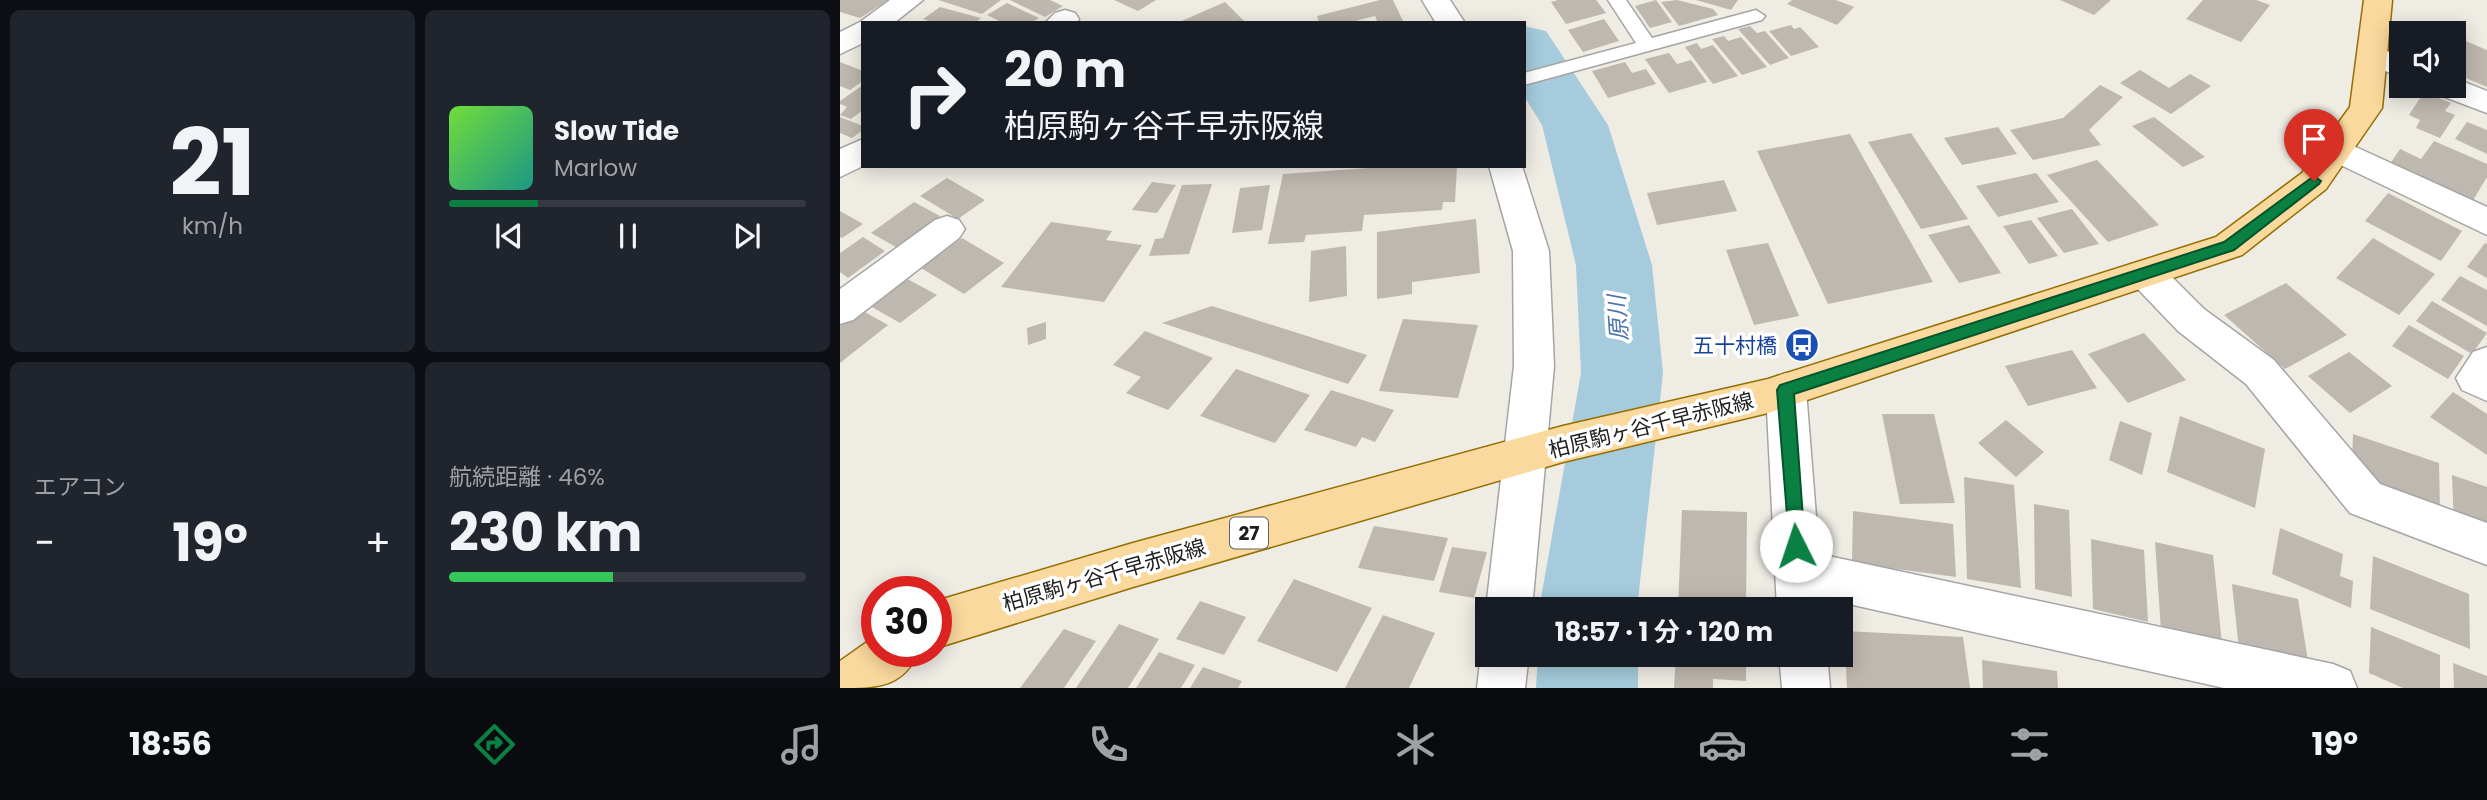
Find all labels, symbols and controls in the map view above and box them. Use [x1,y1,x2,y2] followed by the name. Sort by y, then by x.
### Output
[2389,21,2466,98] map controls
[2389,21,2466,98] button: sound
[1004,36,1126,104] text: 20 m
[889,49,980,140] icon: right
[169,99,256,227] text: 21
[1004,103,1324,148] text: 柏原駒ヶ谷千早赤阪線
[2284,109,2344,181] pin
[554,113,679,149] text: Slow Tide
[2295,120,2333,158] icon: arrive
[554,152,637,184] text: Marlow
[182,210,243,242] text: km/h
[490,217,528,255] icon: previous
[609,217,647,255] icon: pause
[728,217,766,255] icon: next
[1600,291,1636,342] water label: 原川
[1783,326,1821,364] bus stop icon: 五十村橋
[1693,331,1777,360] place label: 五十村橋
[1546,386,1756,464] street label: 柏原駒ヶ谷千早赤阪線
[449,461,605,493] text: 航続距離 · 46%
[34,471,126,503] text: エアコン
[449,496,642,569] text: 230 km
[172,506,248,579] text: 19°
[1759,509,1833,583] position arrow
[34,516,55,569] text: −
[365,516,391,569] text: +
[1230,518,1268,548] road number: 27
[999,532,1209,618] street label: 柏原駒ヶ谷千早赤阪線
[861,576,952,667] speed limit sign: 30
[1555,614,1773,650] text: 18:57 · 1 分 · 120 m
[470,720,519,769] icon: directions
[777,720,826,769] icon: music
[1084,720,1133,769] icon: phone
[1391,720,1440,769] icon: climate
[1698,720,1747,769] icon: car
[2005,720,2054,769] icon: filters
[129,721,212,766] text: 18:56
[2311,721,2358,766] text: 19°

